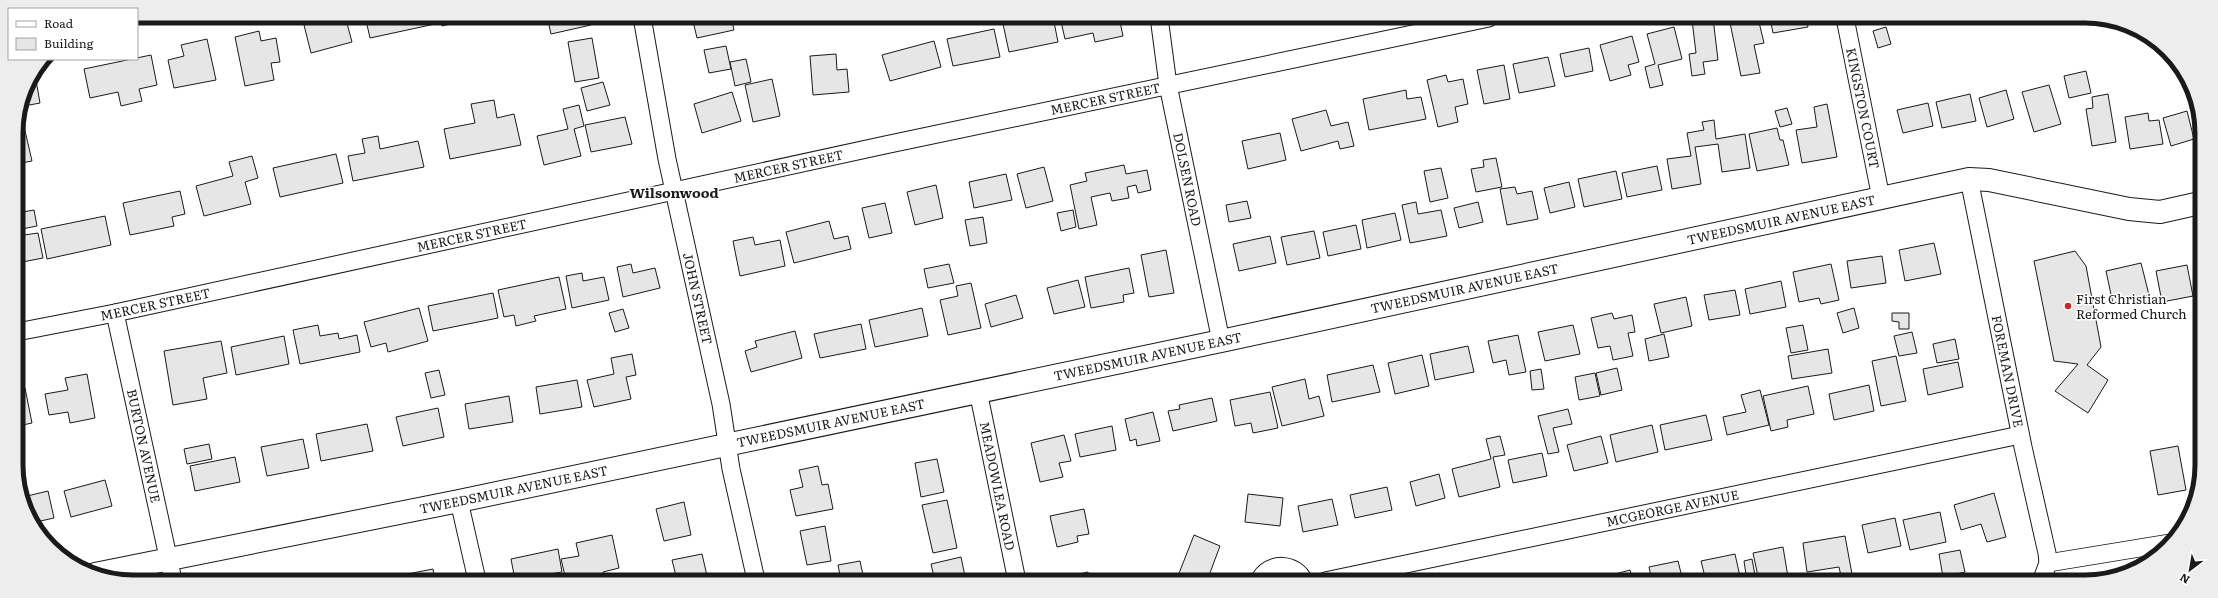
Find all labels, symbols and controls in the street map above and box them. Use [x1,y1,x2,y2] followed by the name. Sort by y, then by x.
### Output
[8,8,138,60] legend
[44,14,74,32] text: Road
[44,34,94,52] text: Building
[1842,46,1885,171] street label: KINGSTON COURT
[1048,77,1162,119] street label: MERCER STREET
[1169,131,1207,228] street label: DOLSEN ROAD
[731,144,845,187] street label: MERCER STREET
[629,182,719,202] district label: Wilsonwood
[1685,189,1877,249] street label: TWEEDSMUIR AVENUE EAST
[415,213,529,256] street label: MERCER STREET
[679,250,718,347] street label: JOHN STREET
[1369,258,1561,317] street label: TWEEDSMUIR AVENUE EAST
[98,282,212,325] street label: MERCER STREET
[2076,289,2187,323] place label: First Christian Reformed Church
[2063,301,2073,311] marker: First Christian Reformed Church
[1988,313,2029,429] street label: FOREMAN DRIVE
[1052,327,1244,385] street label: TWEEDSMUIR AVENUE EAST
[123,387,166,504] street label: BURTON AVENUE
[735,393,927,452] street label: TWEEDSMUIR AVENUE EAST
[976,420,1020,552] street label: MEADOWLEA ROAD
[418,460,610,518] street label: TWEEDSMUIR AVENUE EAST
[1604,484,1740,531] street label: MCGEORGE AVENUE
[2170,550,2210,590] north arrow
[2176,570,2192,589] text: N

